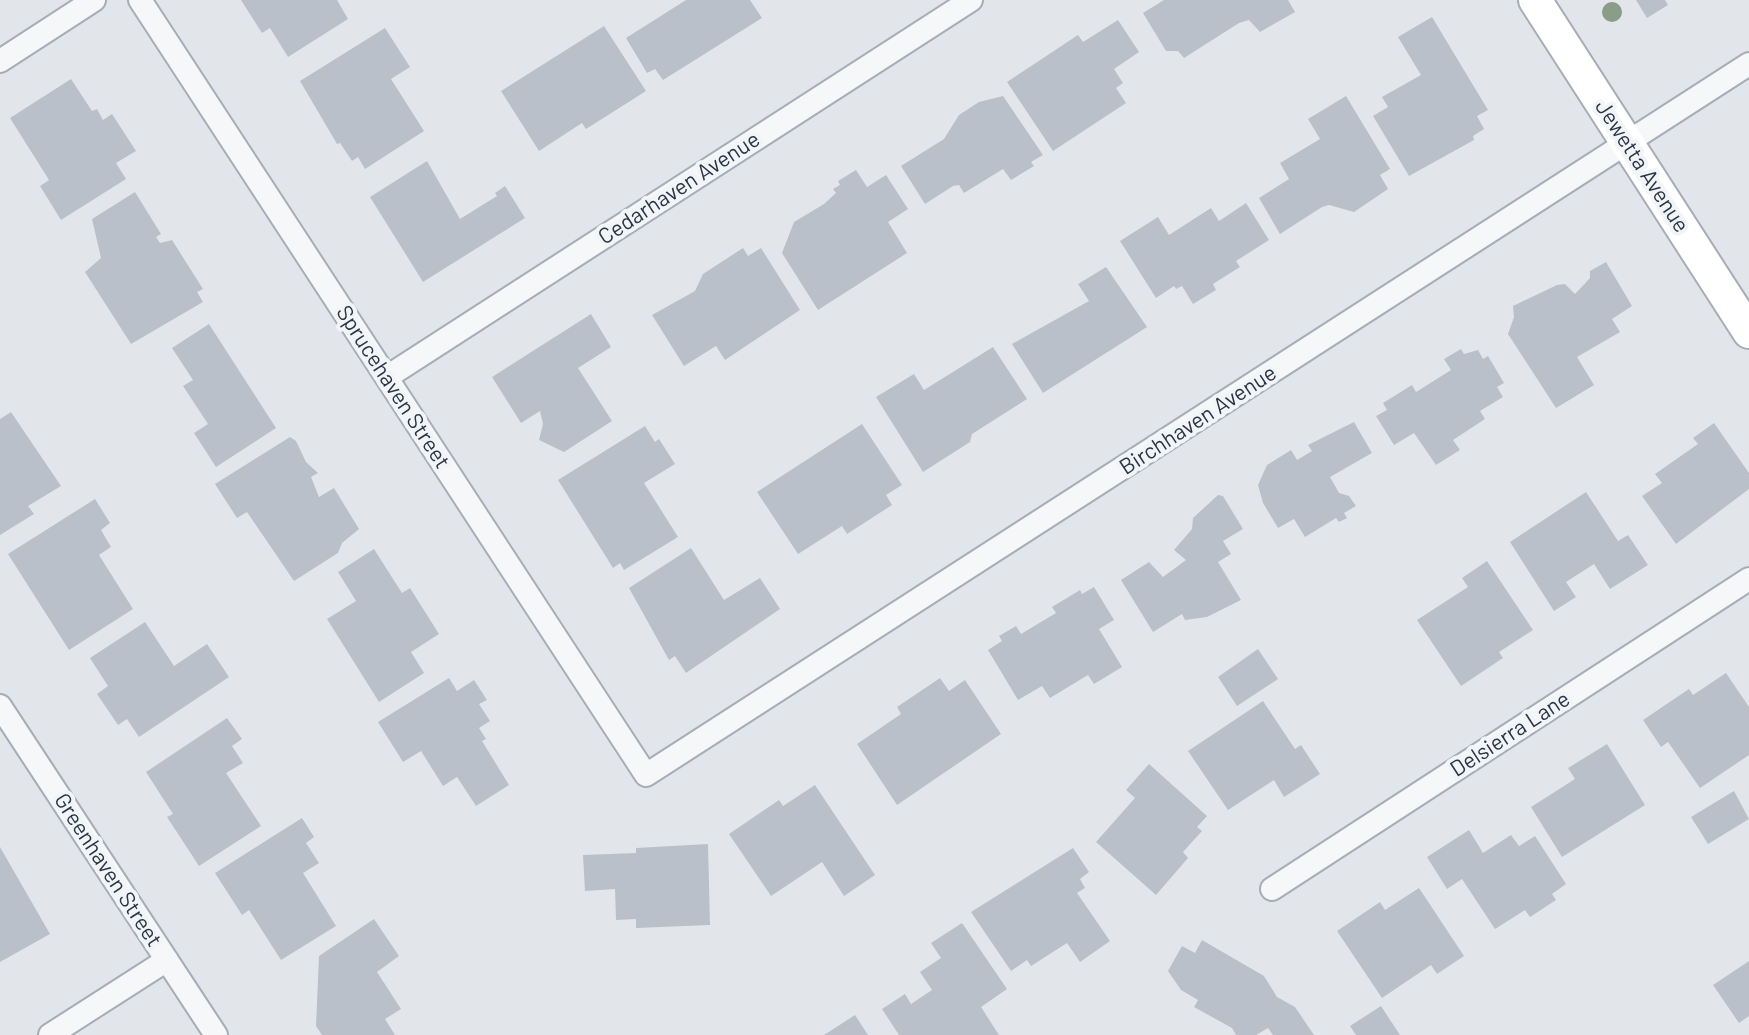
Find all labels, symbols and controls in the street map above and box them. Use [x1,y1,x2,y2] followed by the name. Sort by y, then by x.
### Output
[1589,95,1695,237] street label: Jewetta Avenue
[593,126,765,250] street label: Cedarhaven Avenue
[330,301,456,473] street label: Sprucehaven Street
[1115,359,1281,481] street label: Birchhaven Avenue
[1445,686,1575,782] street label: Delsierra Lane
[49,788,167,952] street label: Greenhaven Street

